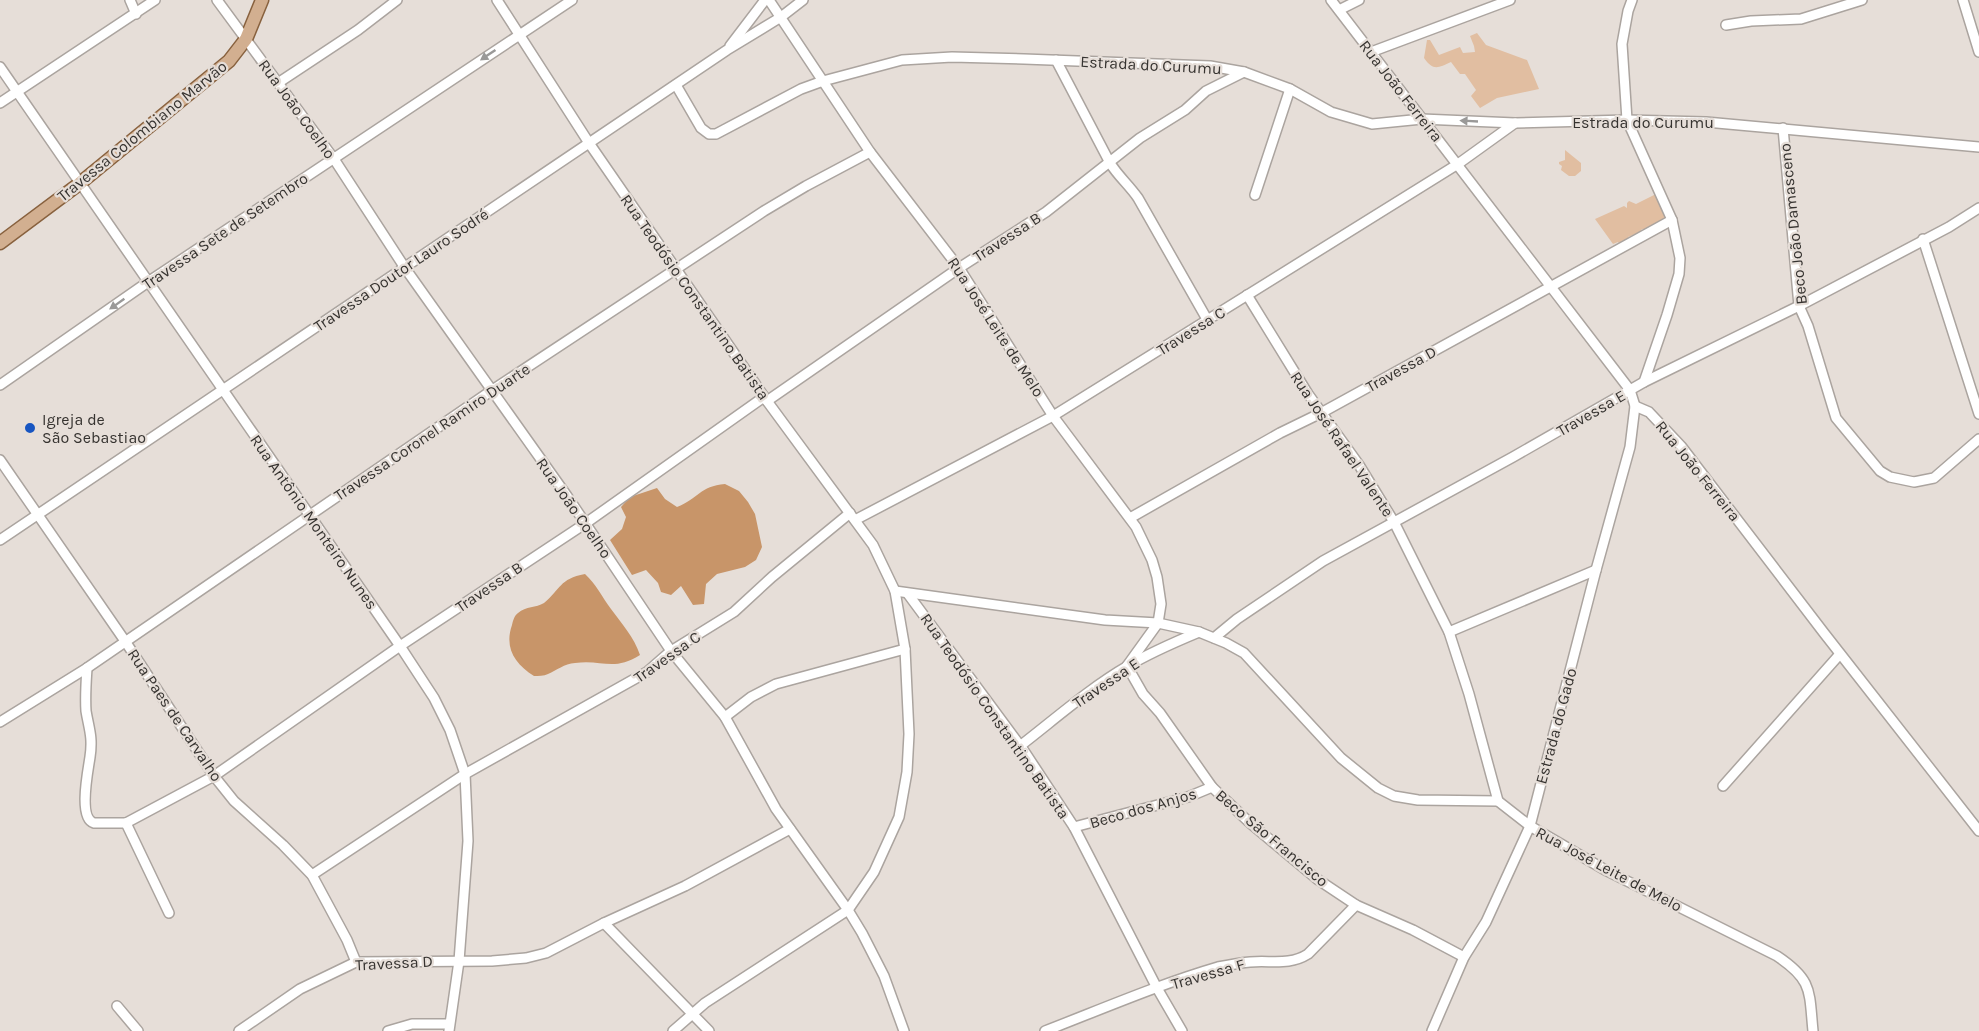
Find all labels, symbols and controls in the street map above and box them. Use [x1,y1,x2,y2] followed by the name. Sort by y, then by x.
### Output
[1355,36,1447,146] street label: Rua João Ferreira
[480,49,496,61] one-way arrow
[1080,52,1222,78] street label: Estrada do Curumu
[255,56,339,162] street label: Rua João Coelho
[53,57,231,205] street label: Travessa Colombiano Marvão
[1572,113,1714,132] street label: Estrada do Curumu
[1459,117,1478,126] one-way arrow
[1775,142,1811,306] street label: Beco João Damasceno
[139,168,311,294] street label: Travessa Sete de Setembro
[616,191,774,403] street label: Rua Teodósio Constantino Batista
[310,204,492,336] street label: Travessa Doutor Lauro Sodré
[970,208,1044,266] street label: Travessa B
[944,254,1048,400] street label: Rua José Leite de Melo
[109,298,125,310] one-way arrow
[1153,302,1229,359] street label: Travessa C
[1362,342,1440,396] street label: Travessa D
[330,359,534,505] street label: Travessa Coronel Ramiro Duarte
[1286,368,1398,520] street label: Rua José Rafael Valente
[1553,386,1629,440] street label: Travessa E
[42,410,146,447] place label: Igreja de São Sebastiao
[1652,417,1744,525] street label: Rua João Ferreira
[23,421,37,435] marker: Igreja de São Sebastiao
[246,431,382,613] street label: Rua Antônio Monteiro Nunes
[532,454,616,562] street label: Rua João Coelho
[452,558,526,616] street label: Travessa B
[916,610,1074,822] street label: Rua Teodósio Constantino Batista
[630,627,704,687] street label: Travessa C
[124,645,226,785] street label: Rua Paes de Carvalho
[1069,654,1143,712] street label: Travessa E
[1531,666,1581,786] street label: Estrada do Gado
[1087,784,1199,832] street label: Beco dos Anjos
[1212,785,1332,891] street label: Beco São Francisco
[1533,822,1685,916] street label: Rua José Leite de Melo
[355,951,433,975] street label: Travessa D
[1169,954,1247,994] street label: Travessa F

